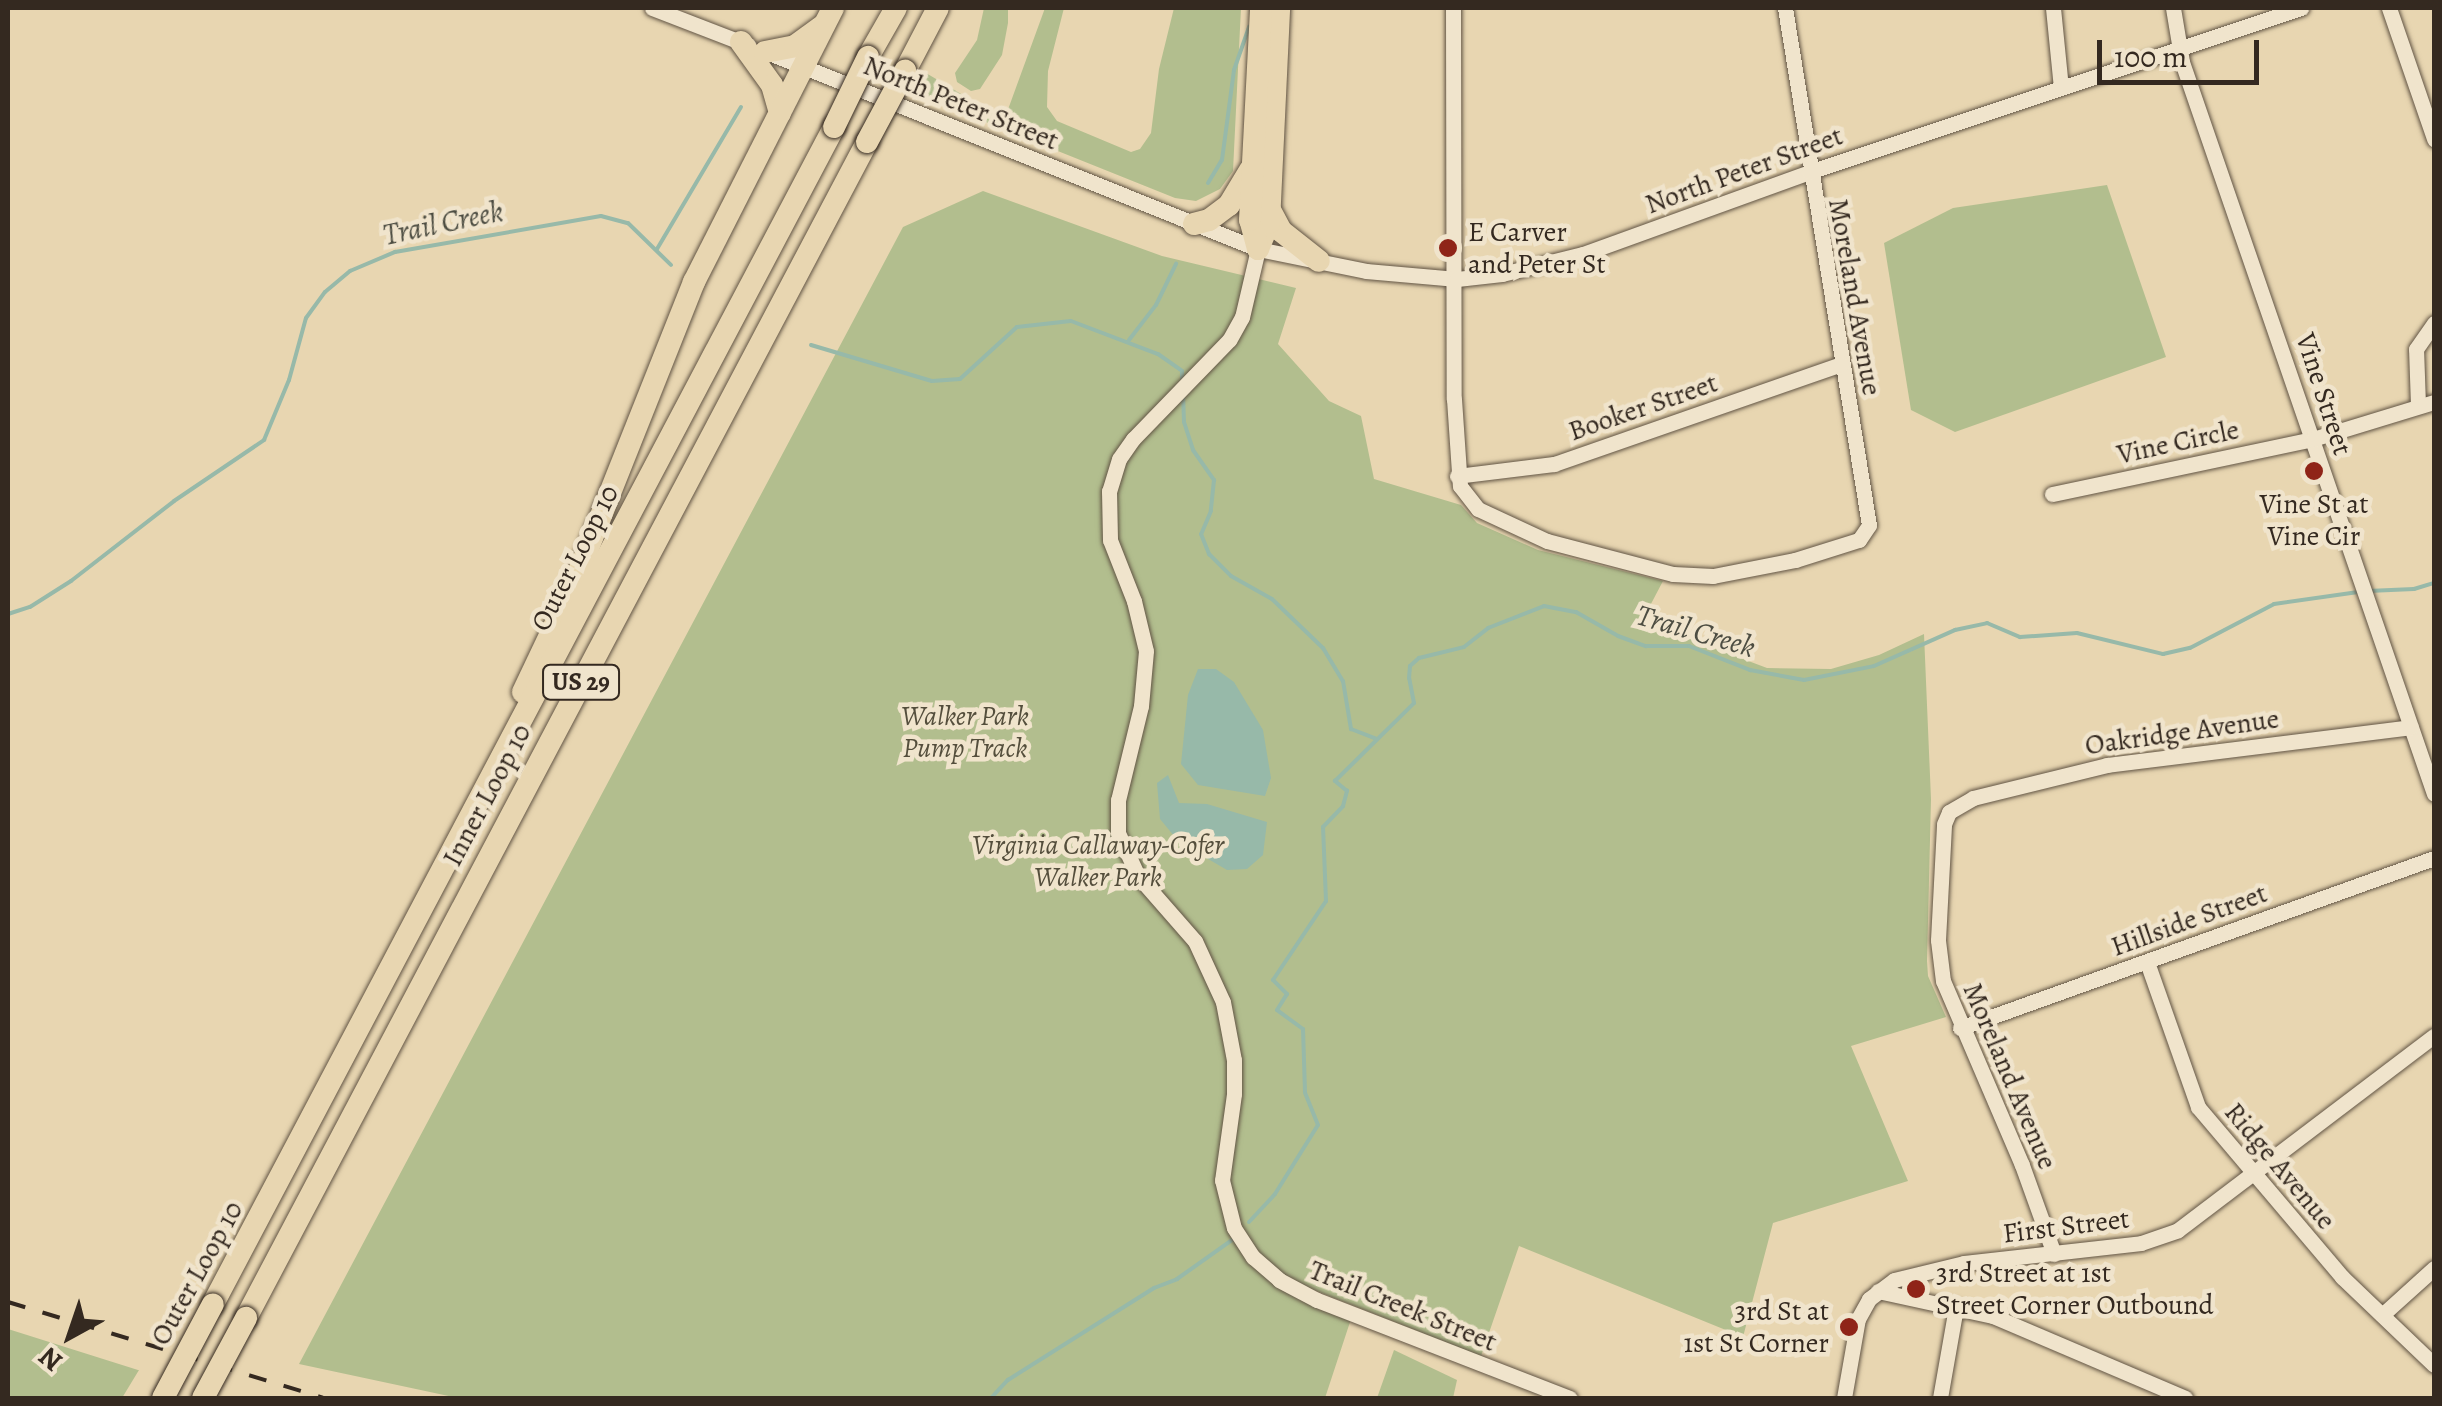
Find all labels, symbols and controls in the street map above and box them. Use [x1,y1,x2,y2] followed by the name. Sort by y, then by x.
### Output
[2102,20,2264,82] scale bar
[2114,37,2187,77] text: 100 m
[858,49,1064,157] street label: North Peter Street
[1641,119,1847,221] street label: North Peter Street
[380,193,506,253] water label: Trail Creek
[1821,196,1889,398] street label: Moreland Avenue
[1468,215,1606,281] place label: E Carver and Peter St
[1437,237,1459,259] marker: E Carver and Peter St
[2289,329,2359,459] street label: Vine Street
[1564,366,1722,448] street label: Booker Street
[2114,413,2242,471] street label: Vine Circle
[2303,460,2325,482] marker: Vine St at Vine Cir
[524,479,626,637] street label: Outer Loop 10
[2259,487,2369,553] place label: Vine St at Vine Cir
[1633,597,1759,665] water label: Trail Creek
[541,662,621,702] road number: US 29
[901,699,1029,765] park label: Walker Park Pump Track
[2083,702,2281,762] street label: Oakridge Avenue
[435,718,539,872] street label: Inner Loop 10
[972,828,1224,894] park label: Virginia Callaway-Cofer Walker Park
[2106,876,2272,964] street label: Hillside Street
[1956,978,2064,1174] street label: Moreland Avenue
[2217,1096,2343,1236] street label: Ridge Avenue
[144,1195,250,1351] street label: Outer Loop 10
[2001,1202,2131,1250] street label: First Street
[1304,1253,1502,1359] street label: Trail Creek Street
[1936,1256,2214,1322] place label: 3rd Street at 1st Street Corner Outbound
[1905,1278,1927,1300] marker: 3rd Street at 1st Street Corner Outbound
[20,1286,120,1386] north arrow
[1684,1294,1829,1360] place label: 3rd St at 1st St Corner
[1838,1316,1860,1338] marker: 3rd St at 1st St Corner
[31,1338,71,1380] text: N

